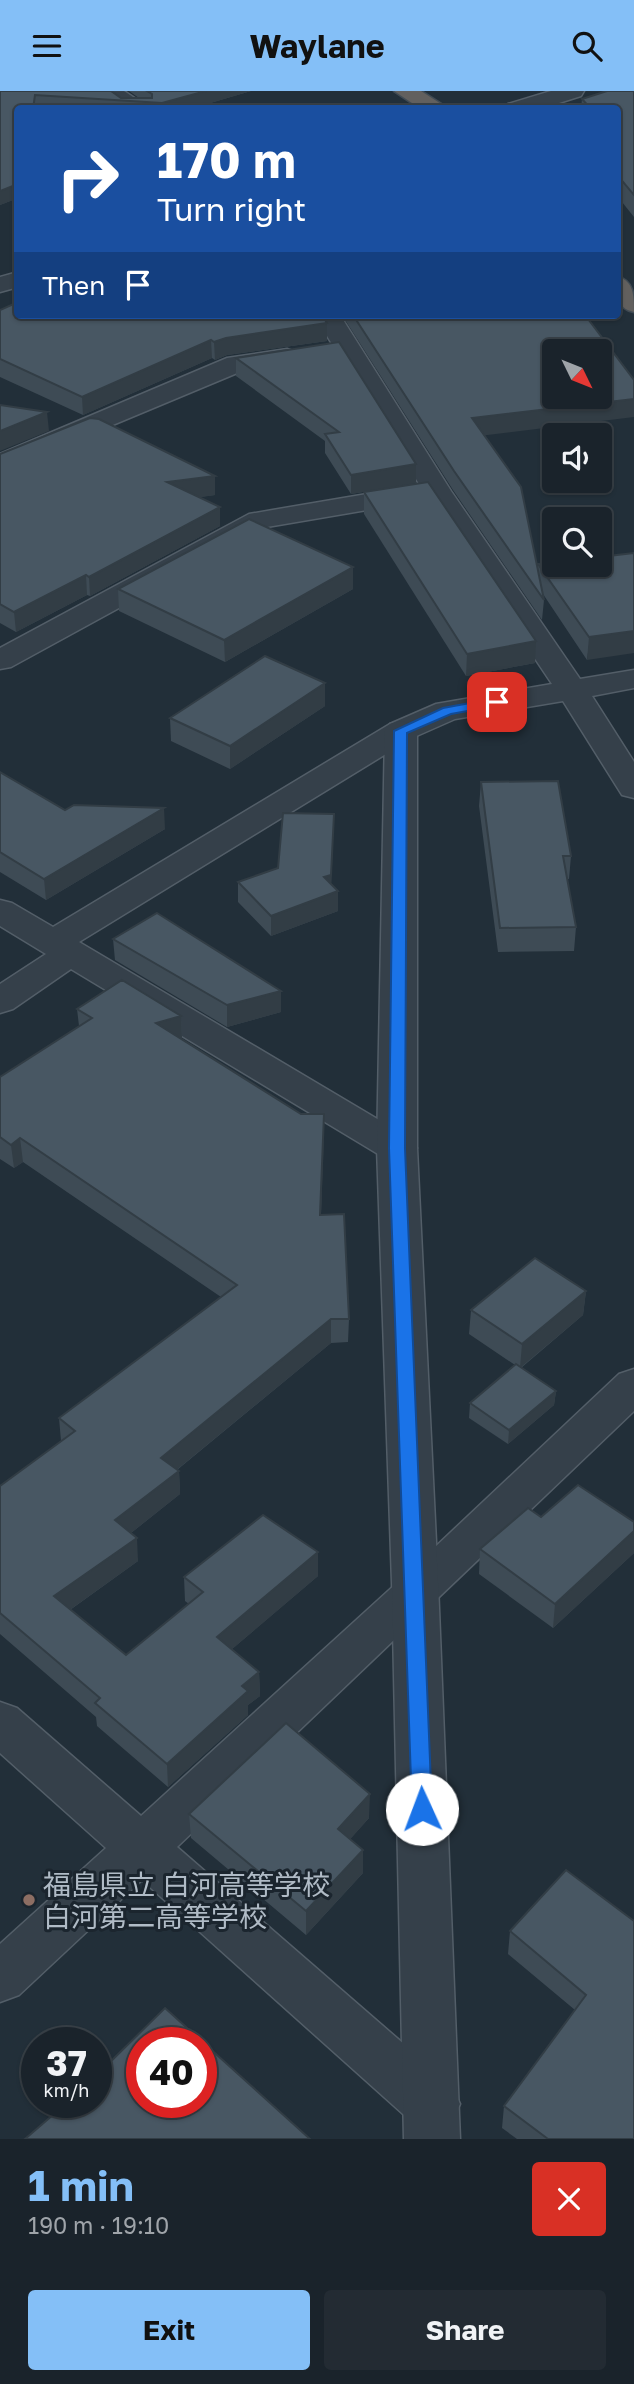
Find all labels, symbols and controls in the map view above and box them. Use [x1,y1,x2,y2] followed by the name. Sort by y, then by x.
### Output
[28,27,66,65] icon: menu
[249,27,385,65] text: Waylane
[568,27,606,65] icon: search
[157,130,296,189] text: 170 m
[42,133,133,224] icon: right
[157,190,306,228] text: Turn right
[119,266,157,304] icon: arrive
[42,270,105,301] text: Then
[542,339,612,409] north arrow
[542,339,612,577] map controls
[542,423,612,493] button: sound
[542,507,612,577] button: search
[467,672,527,732] pin
[478,683,516,721] icon: arrive
[385,1772,459,1846] position arrow
[43,1868,330,1933] place label: 福島県立 白河高等学校 白河第二高等学校
[21,1892,37,1908] marker: 福島県立 白河高等学校 白河第二高等学校
[126,2027,217,2118] speed limit sign: 40
[46,2042,87,2084] text: 37
[44,2079,89,2101] text: km/h
[28,2160,134,2210] text: 1 min
[532,2162,606,2236] button: close
[28,2211,169,2239] text: 190 m · 19:10
[28,2290,310,2370] button: Exit
[324,2290,606,2370] button: Share

